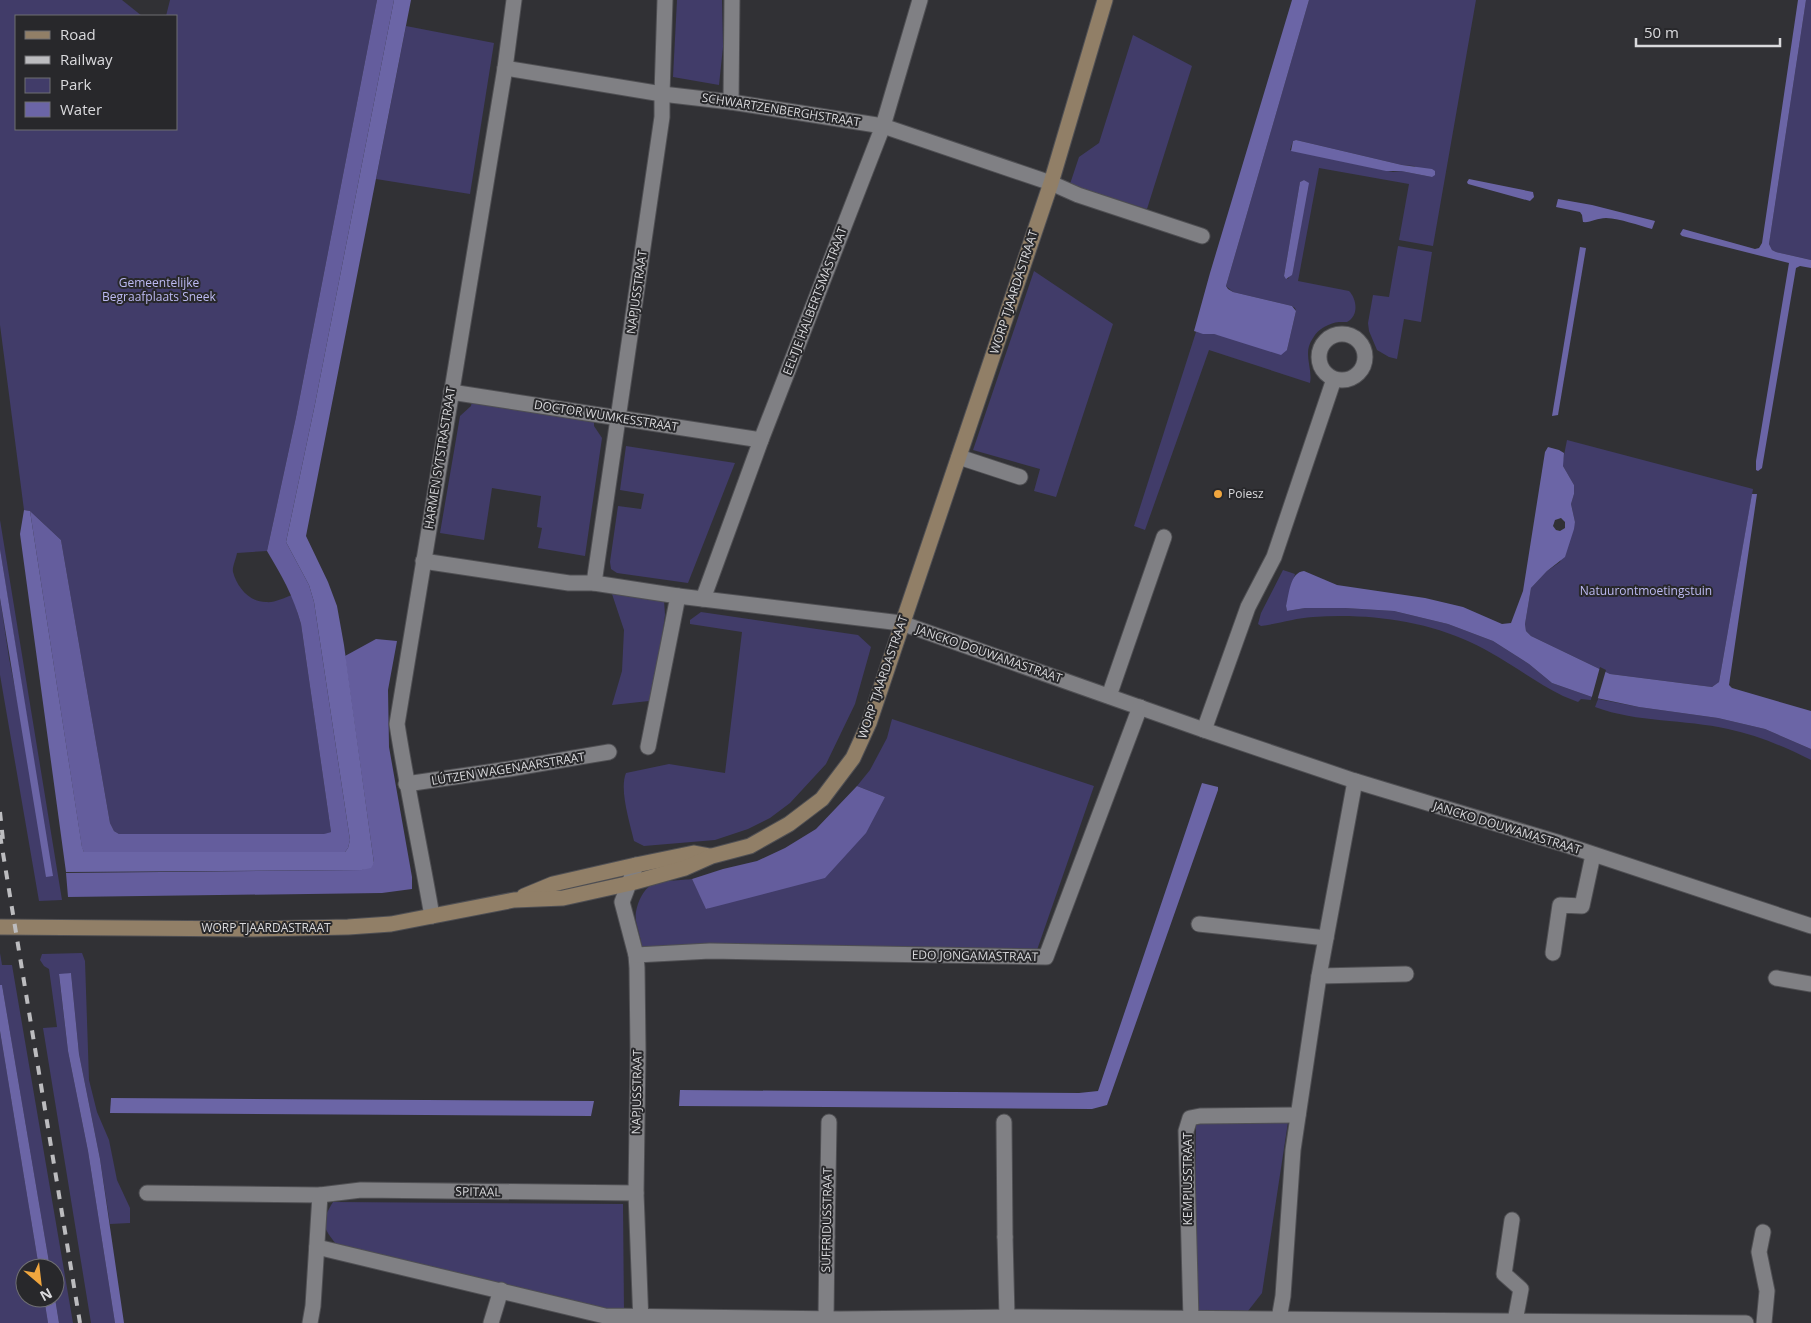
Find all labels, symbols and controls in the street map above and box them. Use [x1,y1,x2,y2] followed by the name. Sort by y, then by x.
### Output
[15,15,178,130] legend
[1636,15,1780,47] scale bar
[1644,22,1679,42] text: 50 m
[60,24,96,44] text: Road
[60,49,113,69] text: Railway
[60,74,91,94] text: Park
[701,89,862,130] street label: SCHWARTZENBERGHSTRAAT
[60,99,102,119] text: Water
[778,224,851,377] street label: EELTJE HALBERTSMASTRAAT
[985,227,1042,356] street label: WORP TJAARDASTRAAT
[622,248,651,335] street label: NAPJUSSTRAAT
[102,274,217,305] park label: Gemeentelijke Begraafplaats Sneek
[420,385,459,530] street label: HARMEN SYTSTRASTRAAT
[533,396,680,435] street label: DOCTOR WUMKESSTRAAT
[1228,485,1264,502] place label: Poiesz
[1212,488,1224,500] marker: Poiesz
[1580,582,1712,599] park label: Natuurontmoetingstuin
[853,613,912,741] street label: WORP TJAARDASTRAAT
[913,620,1065,687] street label: JANCKO DOUWAMASTRAAT
[430,748,586,789] street label: LÚTZEN WAGENAARSTRAAT
[1430,797,1583,858] street label: JANCKO DOUWAMASTRAAT
[201,919,331,936] street label: WORP TJAARDASTRAAT
[912,946,1039,965] street label: EDO JONGAMASTRAAT
[627,1049,646,1135] street label: NAPJUSSTRAAT
[1179,1132,1196,1226] street label: KEMPIUSSTRAAT
[817,1167,836,1273] street label: SUFFRIDUSSTRAAT
[455,1183,501,1200] street label: SPITAAL
[15,1258,65,1308] north arrow
[37,1284,56,1306] text: N

